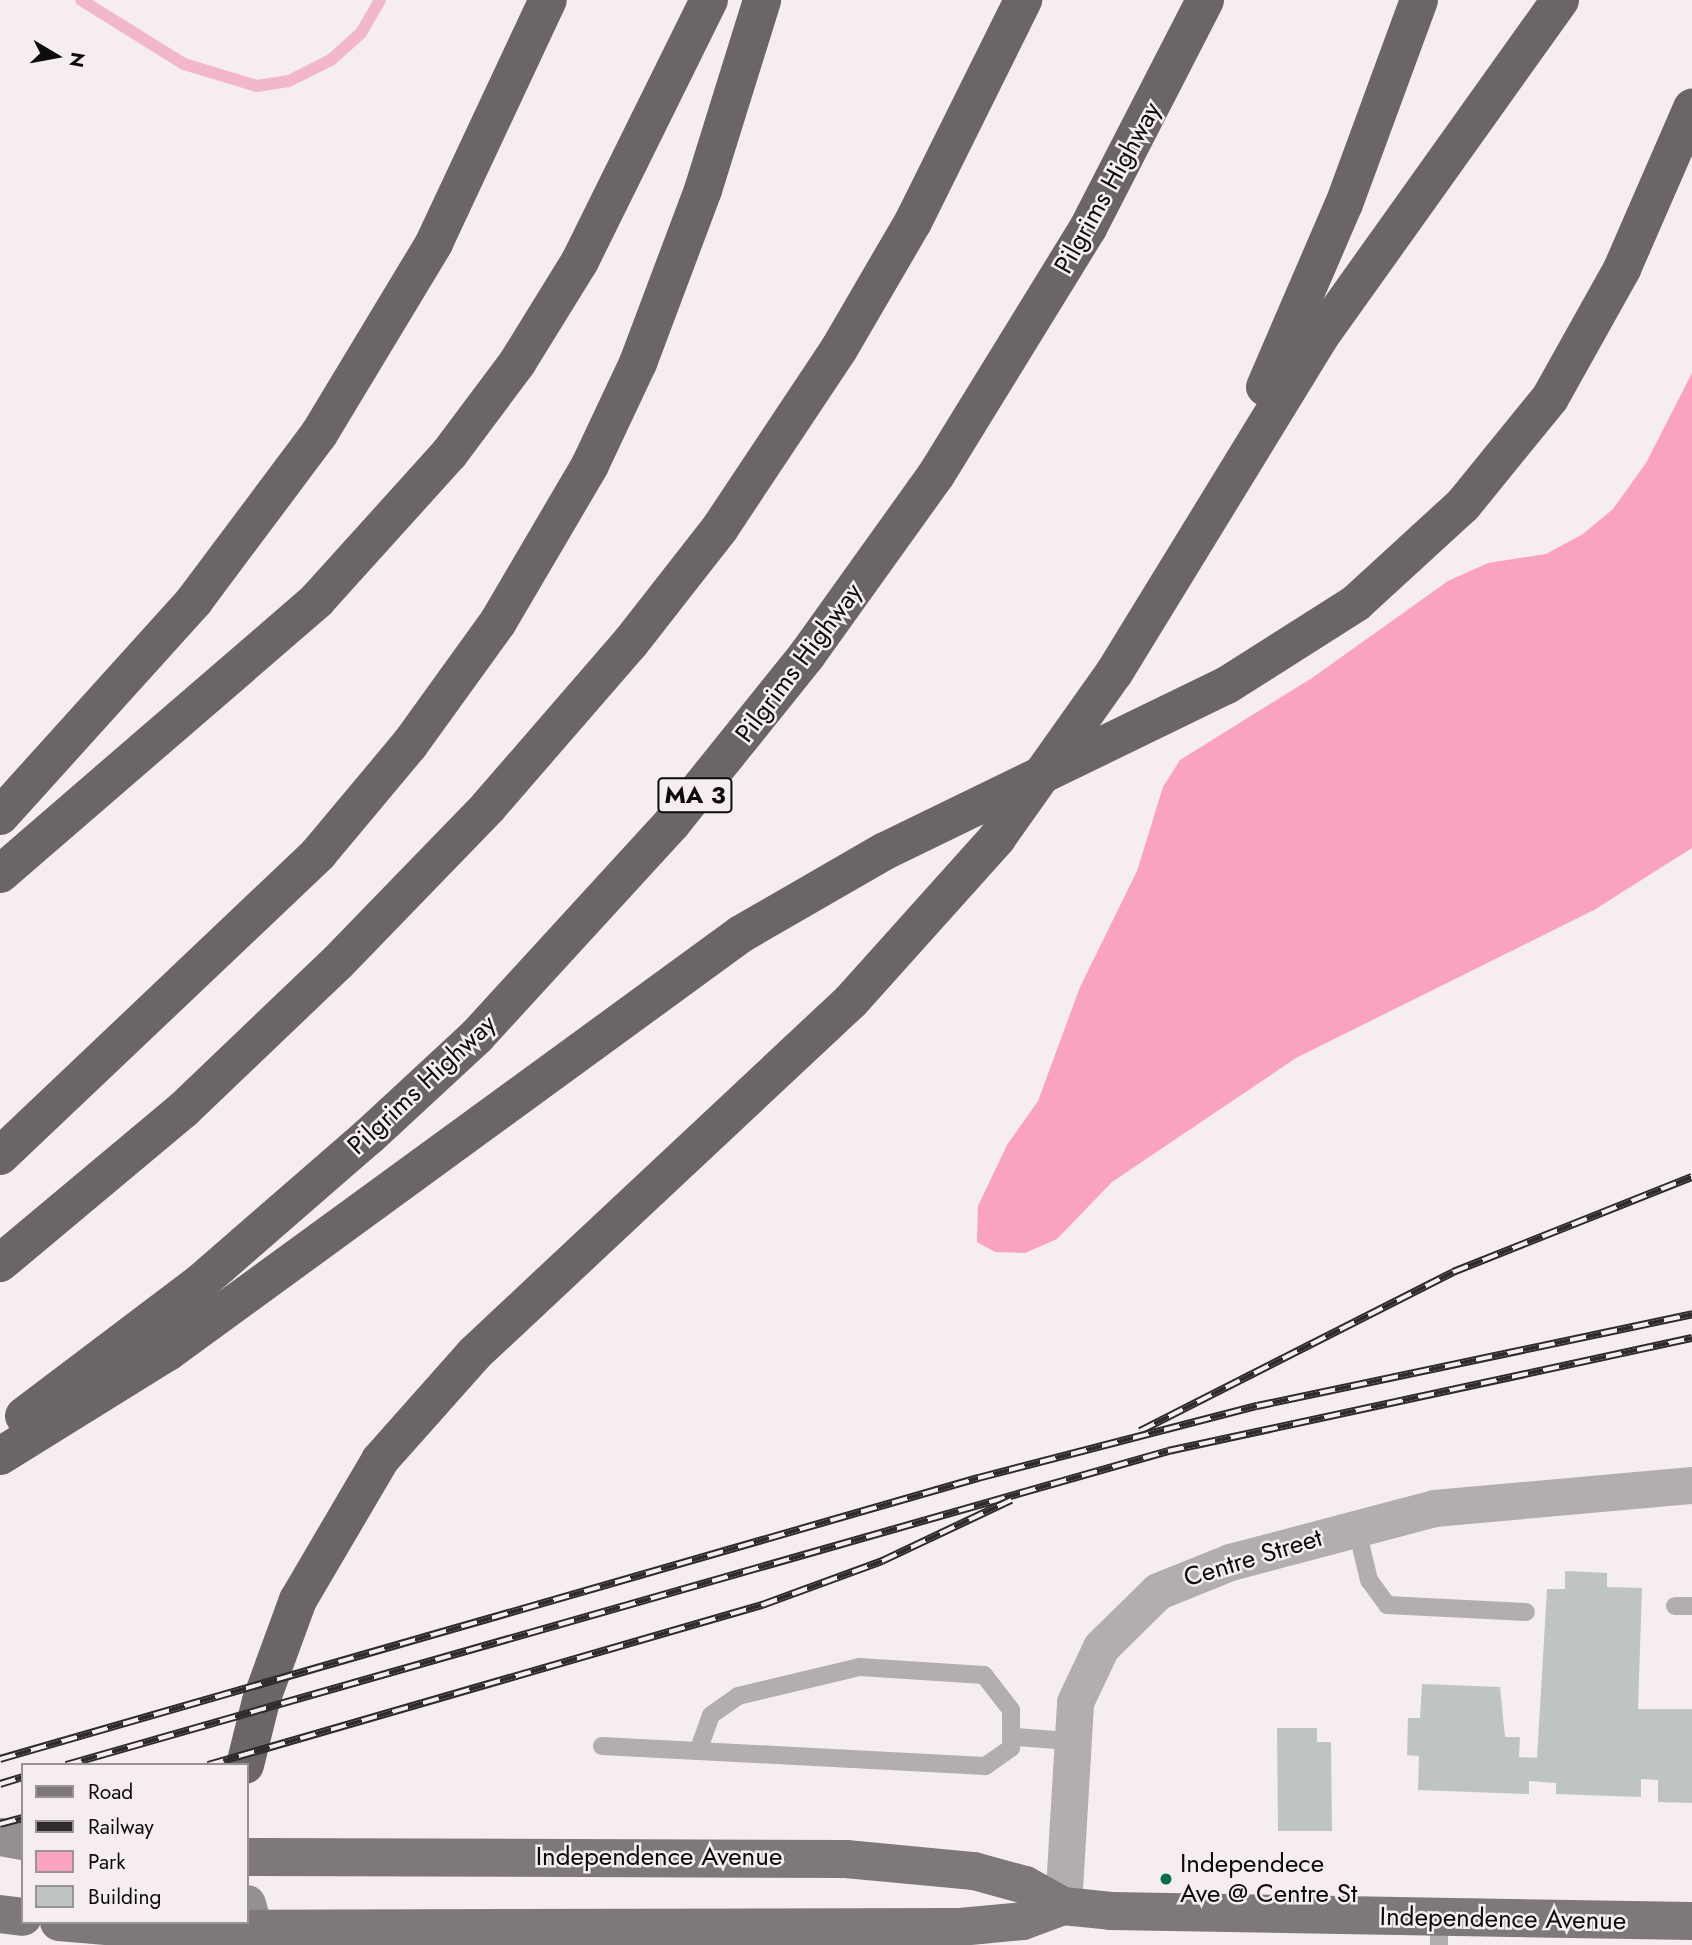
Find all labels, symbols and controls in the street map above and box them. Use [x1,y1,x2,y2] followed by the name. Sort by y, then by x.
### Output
[21,21,91,91] north arrow
[63,50,92,70] text: N
[1048,97,1168,279] street label: Pilgrims Highway
[729,577,869,749] street label: Pilgrims Highway
[656,774,734,816] road number: MA 3
[341,1008,503,1162] street label: Pilgrims Highway
[1180,1522,1326,1594] street label: Centre Street
[21,1763,248,1924] legend
[88,1777,133,1807] text: Road
[88,1812,154,1842] text: Railway
[536,1841,782,1873] street label: Independence Avenue
[88,1847,125,1877] text: Park
[1180,1848,1357,1910] place label: Independece Ave @ Centre St
[1158,1871,1174,1887] marker: Independece Ave @ Centre St
[88,1882,161,1912] text: Building
[1379,1901,1627,1937] street label: Independence Avenue

